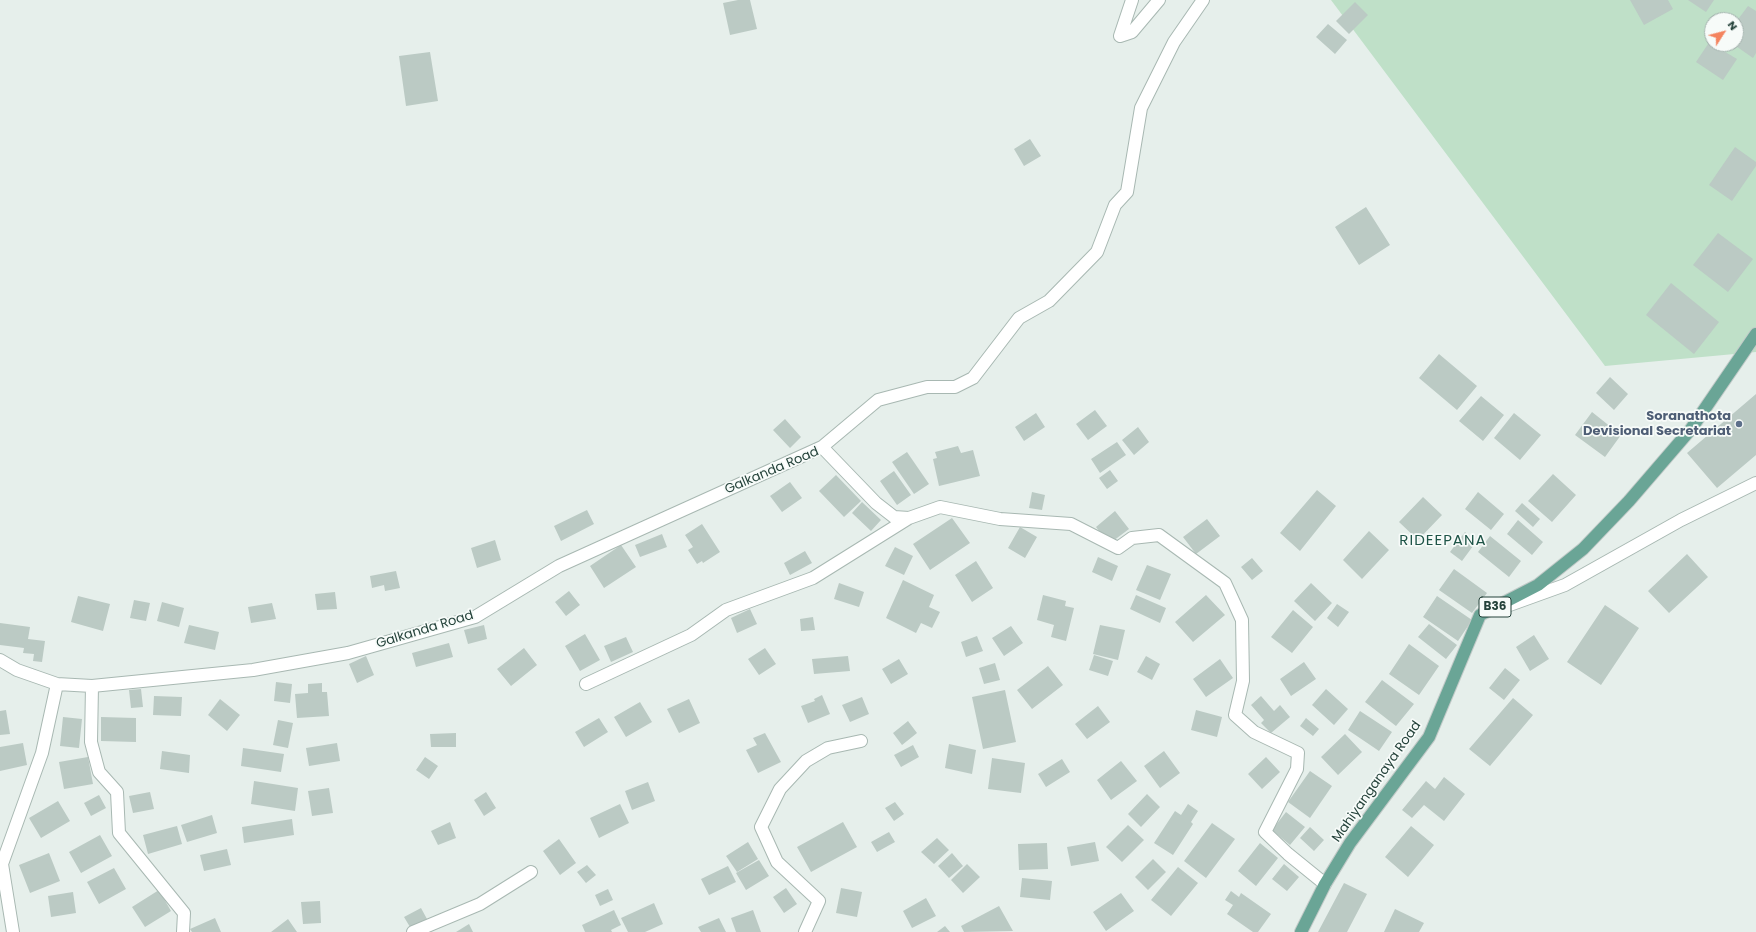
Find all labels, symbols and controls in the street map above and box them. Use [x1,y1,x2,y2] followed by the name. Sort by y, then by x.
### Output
[1704,12,1744,52] north arrow
[1724,17,1742,34] text: N
[1583,409,1731,440] place label: Soranathota Devisional Secretariat
[1734,419,1744,429] marker: Soranathota Devisional Secretariat
[723,444,821,498] street label: Galkanda Road
[1399,532,1487,550] district label: RIDEEPANA
[1479,597,1511,617] road number: B36
[375,608,475,652] street label: Galkanda Road
[1329,719,1425,845] street label: Mahiyanganaya Road

